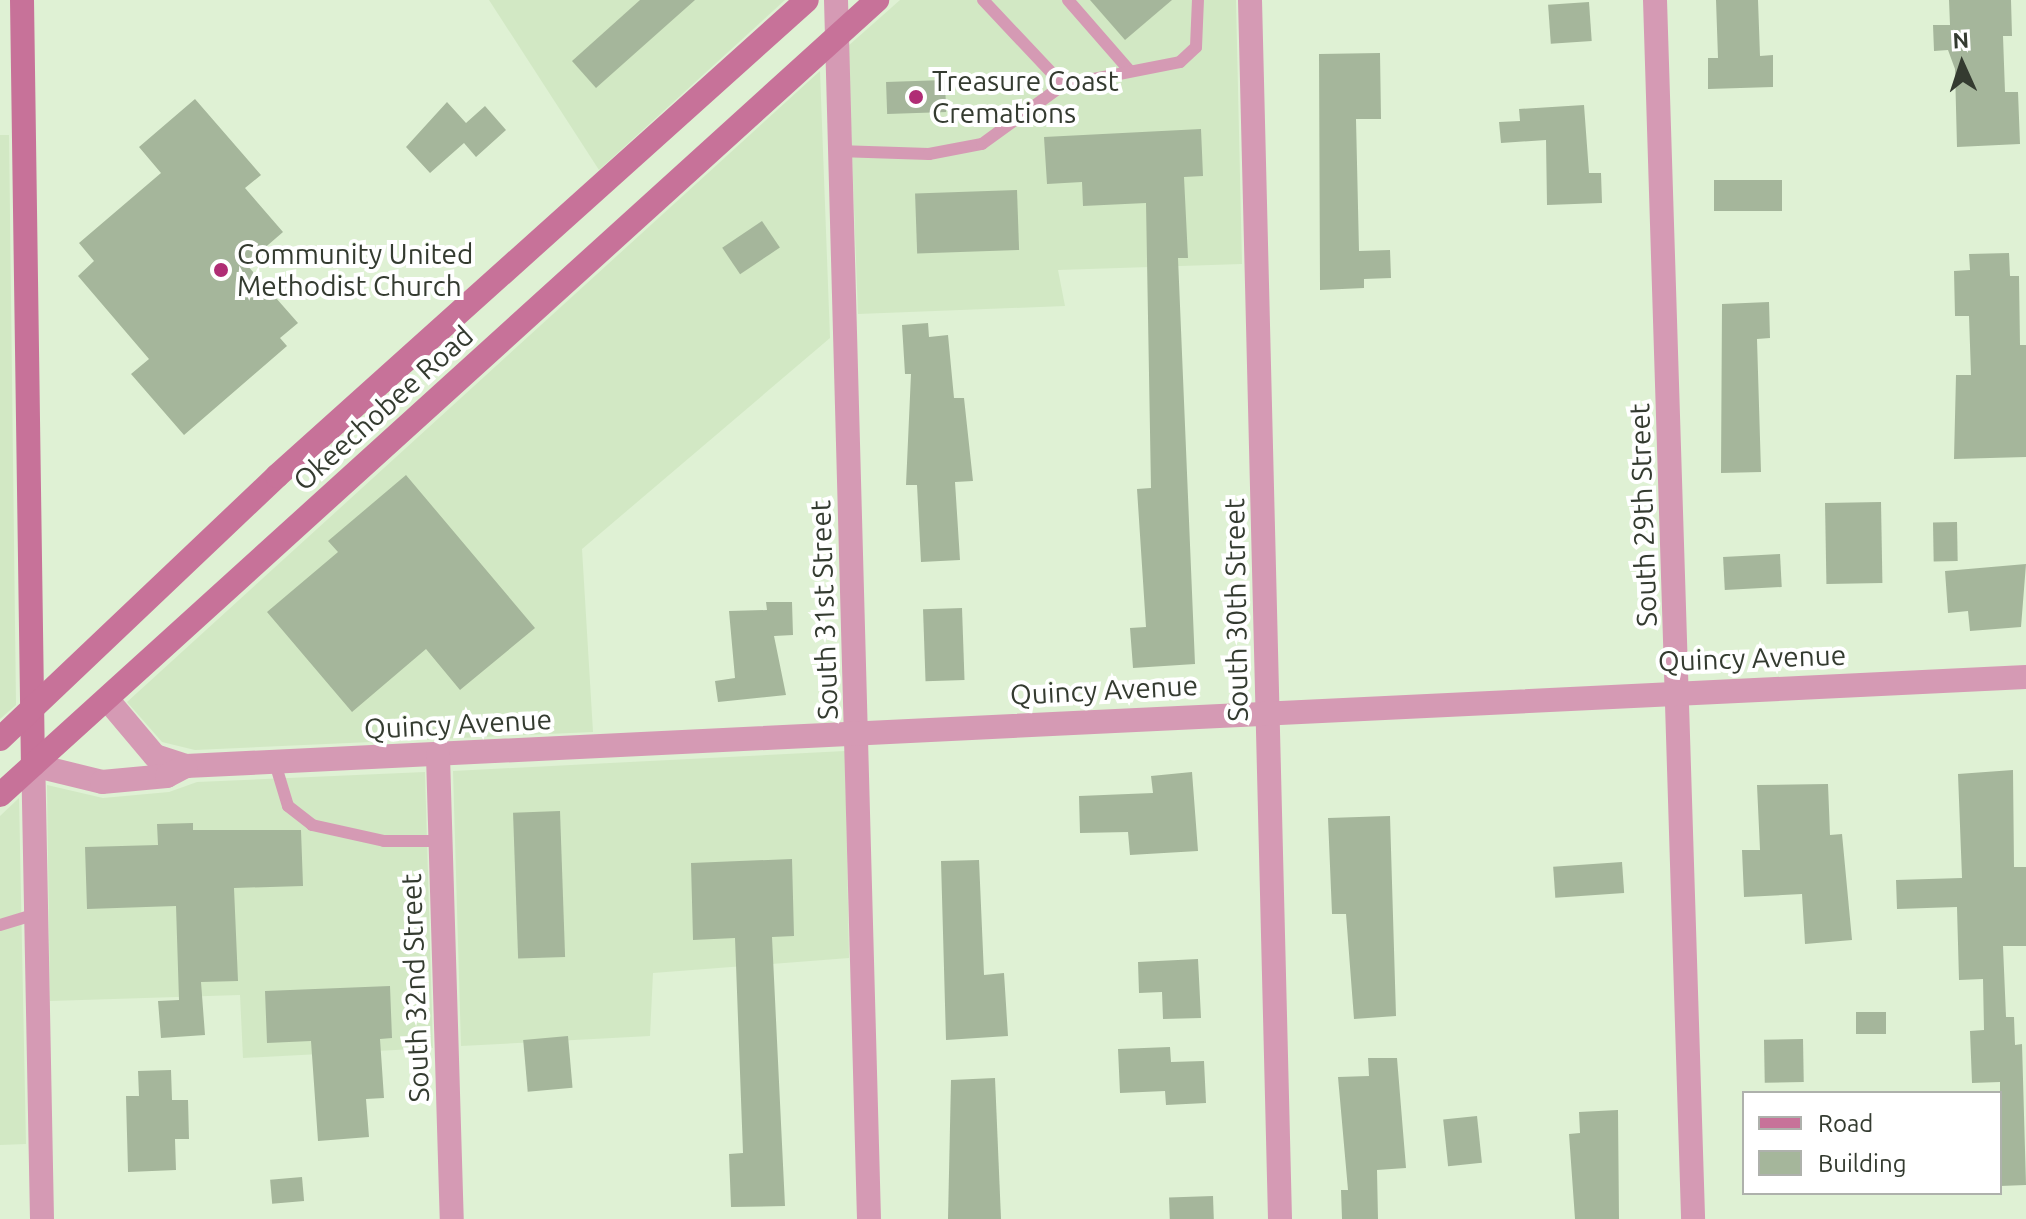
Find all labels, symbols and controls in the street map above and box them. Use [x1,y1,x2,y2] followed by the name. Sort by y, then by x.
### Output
[1922,24,2002,104] north arrow
[1952,27,1970,52] text: N
[932,64,1119,130] place label: Treasure Coast Cremations
[907,88,925,106] marker: Treasure Coast Cremations
[237,237,473,303] place label: Community United Methodist Church
[212,261,230,279] marker: Community United Methodist Church
[286,319,480,497] street label: Okeechobee Road
[1622,403,1664,627] street label: South 29th Street
[1217,498,1255,722] street label: South 30th Street
[803,500,845,720] street label: South 31st Street
[1657,638,1847,678] street label: Quincy Avenue
[1009,668,1199,712] street label: Quincy Avenue
[363,702,553,746] street label: Quincy Avenue
[394,873,436,1103] street label: South 32nd Street
[1742,1091,2002,1195] legend
[1818,1110,1873,1137] text: Road
[1818,1150,1906,1177] text: Building

